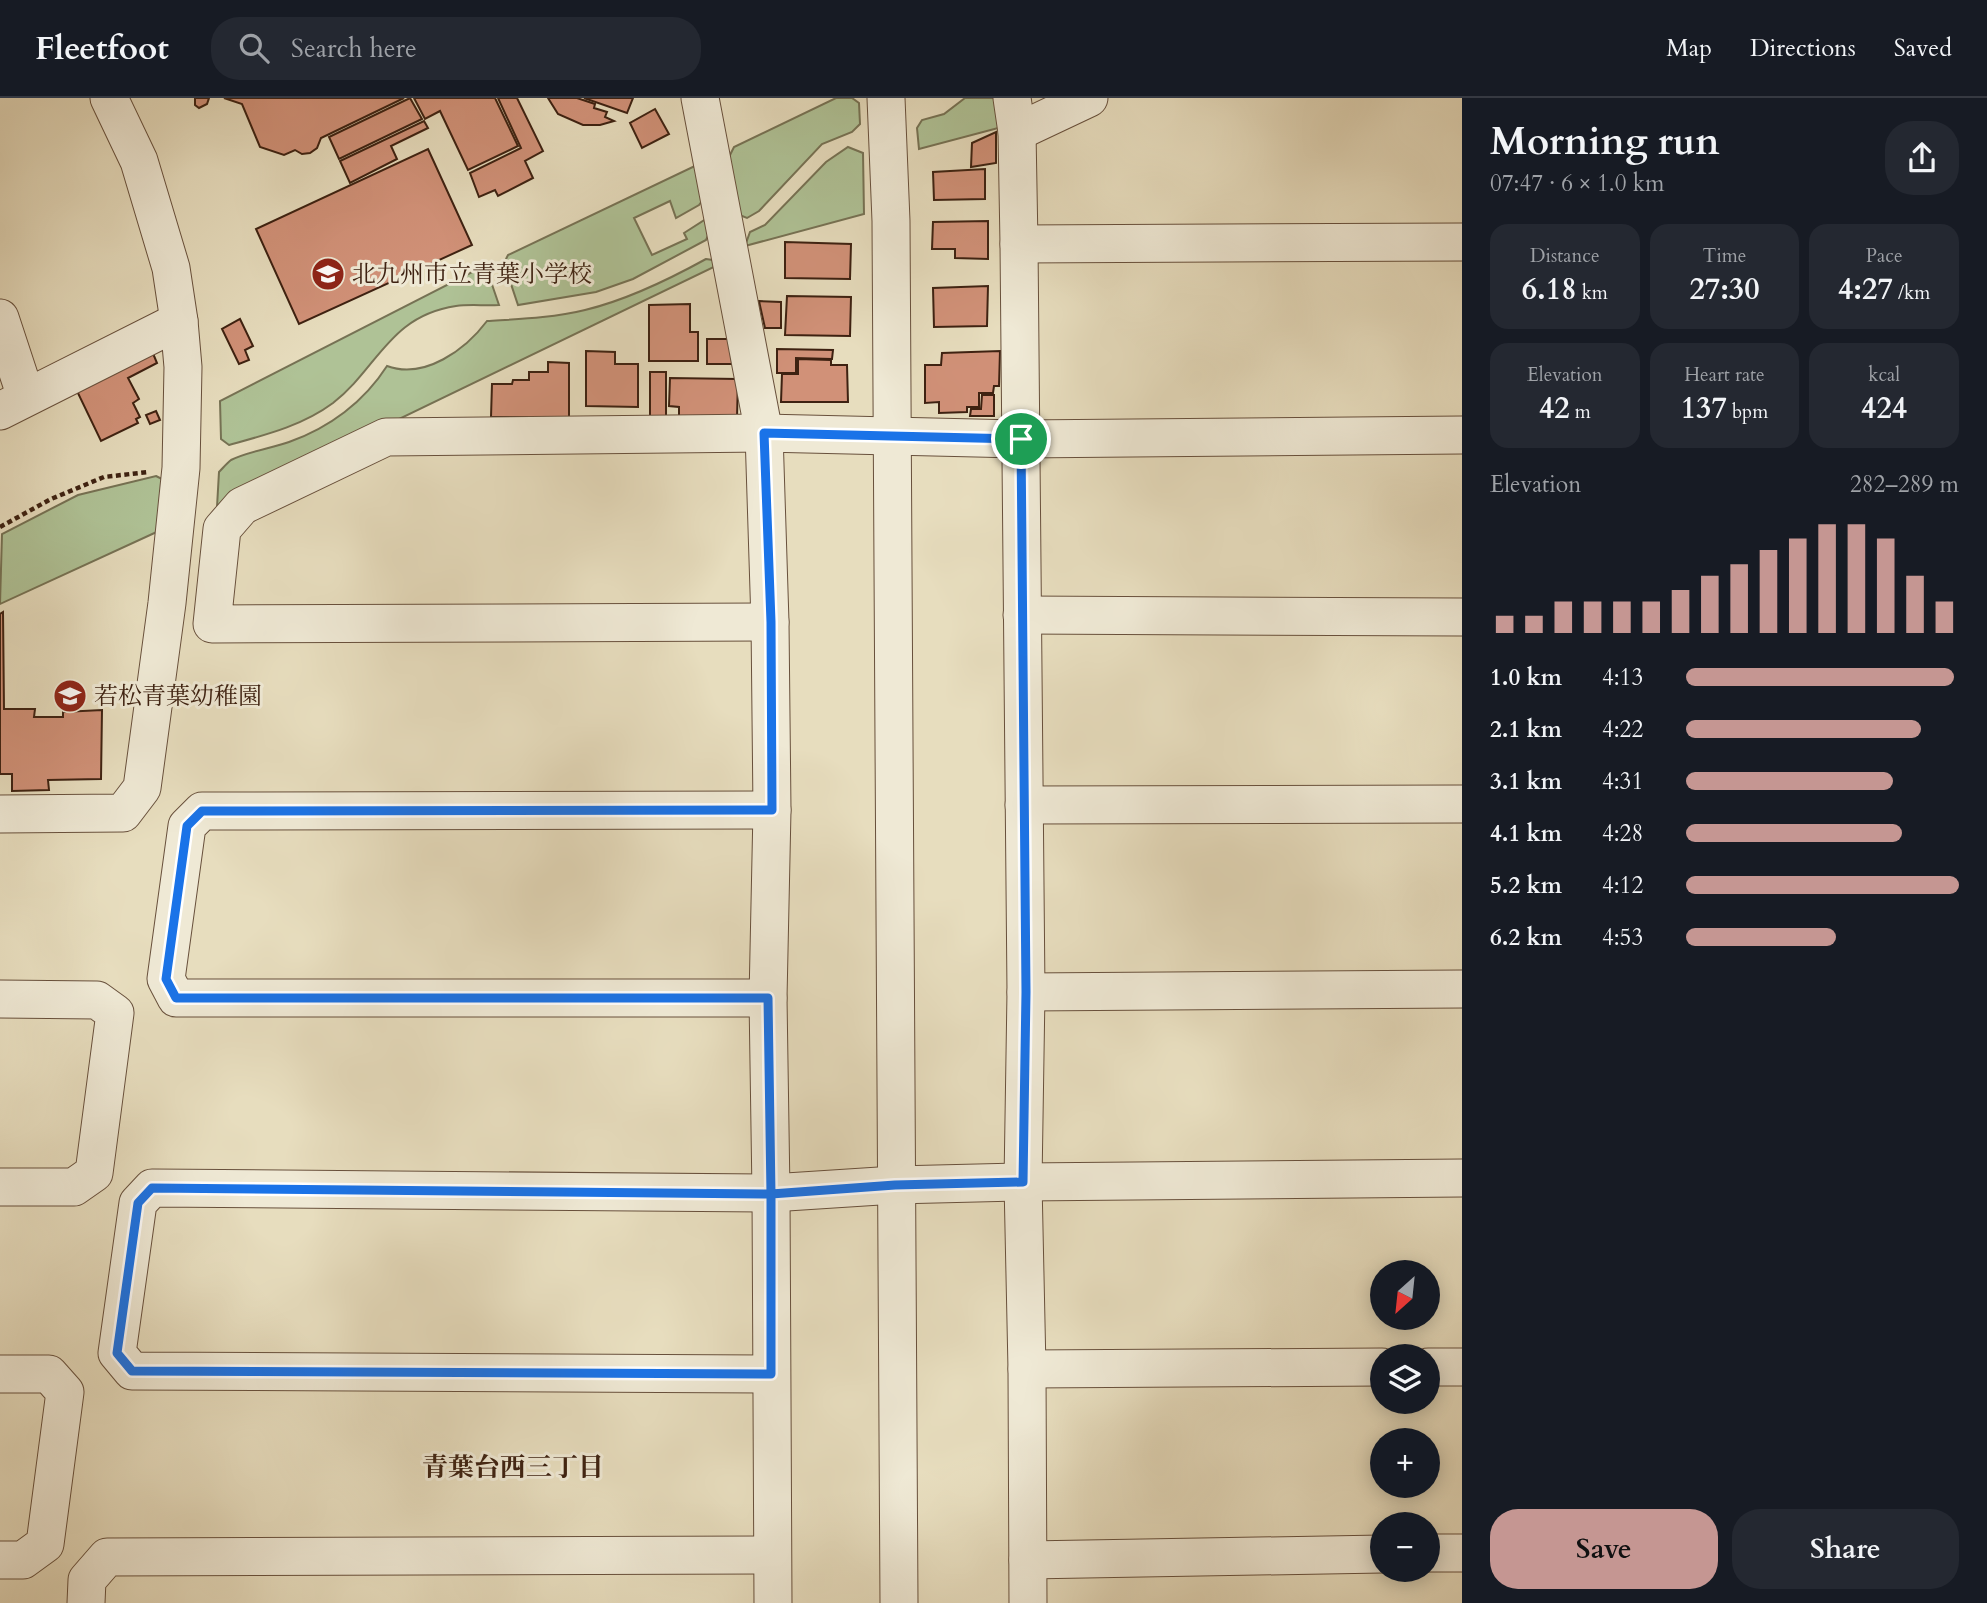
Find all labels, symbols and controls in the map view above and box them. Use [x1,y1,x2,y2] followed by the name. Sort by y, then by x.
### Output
[211,17,701,80] search box
[35,26,169,71] text: Fleetfoot
[235,29,273,67] icon: search
[291,31,417,66] text: Search here
[1666,32,1712,65] text: Map
[1750,32,1856,65] text: Directions
[1894,32,1952,65] text: Saved
[1490,116,1720,168] text: Morning run
[1885,121,1959,195] button: share
[1490,168,1664,199] text: 07:47 · 6 × 1.0 km
[1530,243,1600,269] text: Distance
[1703,243,1746,269] text: Time
[1866,243,1903,269] text: Pace
[309,255,347,293] school or university icon: 北九州市立青葉小学校
[352,258,592,291] place label: 北九州市立青葉小学校
[1522,269,1577,310] text: 6.18
[1689,269,1760,310] text: 27:30
[1838,269,1893,310] text: 4:27
[1577,280,1608,306] text: km
[1893,280,1930,306] text: /km
[1527,362,1603,388] text: Elevation
[1684,362,1765,388] text: Heart rate
[1868,362,1900,388] text: kcal
[1539,388,1570,429] text: 42
[1681,388,1727,429] text: 137
[1861,388,1907,429] text: 424
[1570,399,1591,425] text: m
[1727,399,1768,425] text: bpm
[991,409,1051,469] pin
[1002,420,1040,458] icon: arrive
[1490,469,1581,500] text: Elevation
[1850,469,1959,500] text: 282–289 m
[1490,662,1562,693] text: 1.0 km
[1602,662,1643,693] text: 4:13
[51,677,89,715] school or university icon: 若松青葉幼稚園
[94,680,262,713] place label: 若松青葉幼稚園
[1490,714,1562,745] text: 2.1 km
[1602,714,1643,745] text: 4:22
[1490,766,1562,797] text: 3.1 km
[1602,766,1643,797] text: 4:31
[1490,818,1562,849] text: 4.1 km
[1602,818,1643,849] text: 4:28
[1490,870,1562,901] text: 5.2 km
[1602,870,1643,901] text: 4:12
[1490,922,1562,953] text: 6.2 km
[1602,922,1643,953] text: 4:53
[1370,1260,1440,1330] north arrow
[1370,1260,1440,1582] map controls
[1370,1344,1440,1414] button: layers
[1370,1428,1440,1498] button: +
[422,1450,604,1485] district label: 青葉台西三丁目
[1490,1509,1718,1589] button: Save
[1732,1509,1959,1589] button: Share
[1370,1512,1440,1582] button: −

